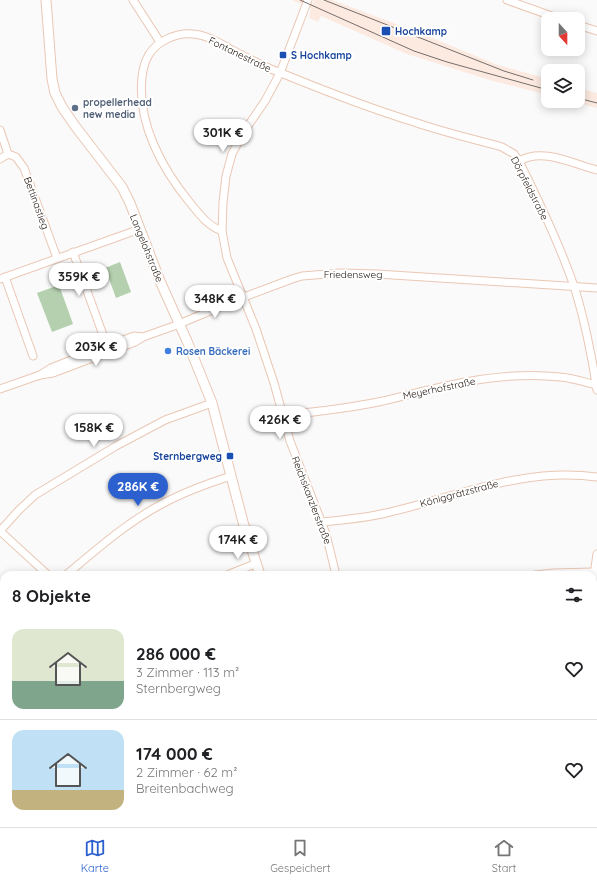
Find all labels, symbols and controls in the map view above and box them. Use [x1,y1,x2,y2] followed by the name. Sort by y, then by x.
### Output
[541,12,585,56] north arrow
[541,12,585,108] map controls
[380,25,392,37] marker: Hochkamp
[395,25,447,38] place label: Hochkamp
[206,34,273,75] street label: Fontanestraße
[291,49,352,62] place label: S Hochkamp
[278,50,288,60] marker: S Hochkamp
[541,64,585,108] button: layers
[83,96,152,121] place label: propellerhead new media
[70,103,80,113] marker: propellerhead new media
[190,119,256,153] pin: 301K €
[203,124,243,140] text: 301K €
[508,154,551,223] street label: Dörpfeldstraße
[21,175,52,231] street label: Bettinastieg
[127,212,166,284] street label: Langelohstraße
[46,263,112,297] pin: 359K €
[58,268,100,284] text: 359K €
[324,268,382,281] street label: Friedensweg
[182,285,248,319] pin: 348K €
[194,290,236,306] text: 348K €
[63,333,129,367] pin: 203K €
[75,338,117,354] text: 203K €
[176,345,250,358] place label: Rosen Bäckerei
[163,346,173,356] marker: Rosen Bäckerei
[402,374,477,403] street label: Meyerhofstraße
[247,406,313,440] pin: 426K €
[259,411,301,427] text: 426K €
[61,414,127,448] pin: 158K €
[74,419,114,435] text: 158K €
[153,450,222,463] place label: Sternbergweg
[225,451,235,461] marker: Sternbergweg
[289,454,334,546] street label: Reichskanzlerstraße
[105,473,171,507] pin: 286K €
[418,477,500,510] street label: Königgrätzstraße
[117,478,159,494] text: 286K €
[205,526,271,560] pin: 174K €
[218,531,258,547] text: 174K €
[563,584,585,606] icon: filters
[12,585,91,606] text: 8 Objekte
[136,643,216,664] text: 286 000 €
[44,645,92,693] icon: home
[563,658,585,680] icon: heart
[136,664,239,680] text: 3 Zimmer · 113 m²
[136,680,221,696] text: Sternbergweg
[136,743,213,764] text: 174 000 €
[44,746,92,794] icon: home
[563,759,585,781] icon: heart
[136,764,237,780] text: 2 Zimmer · 62 m²
[136,780,234,796] text: Breitenbachweg
[81,837,109,875] tab: Karte
[270,837,331,875] tab: Gespeichert
[492,837,516,875] tab: Start

